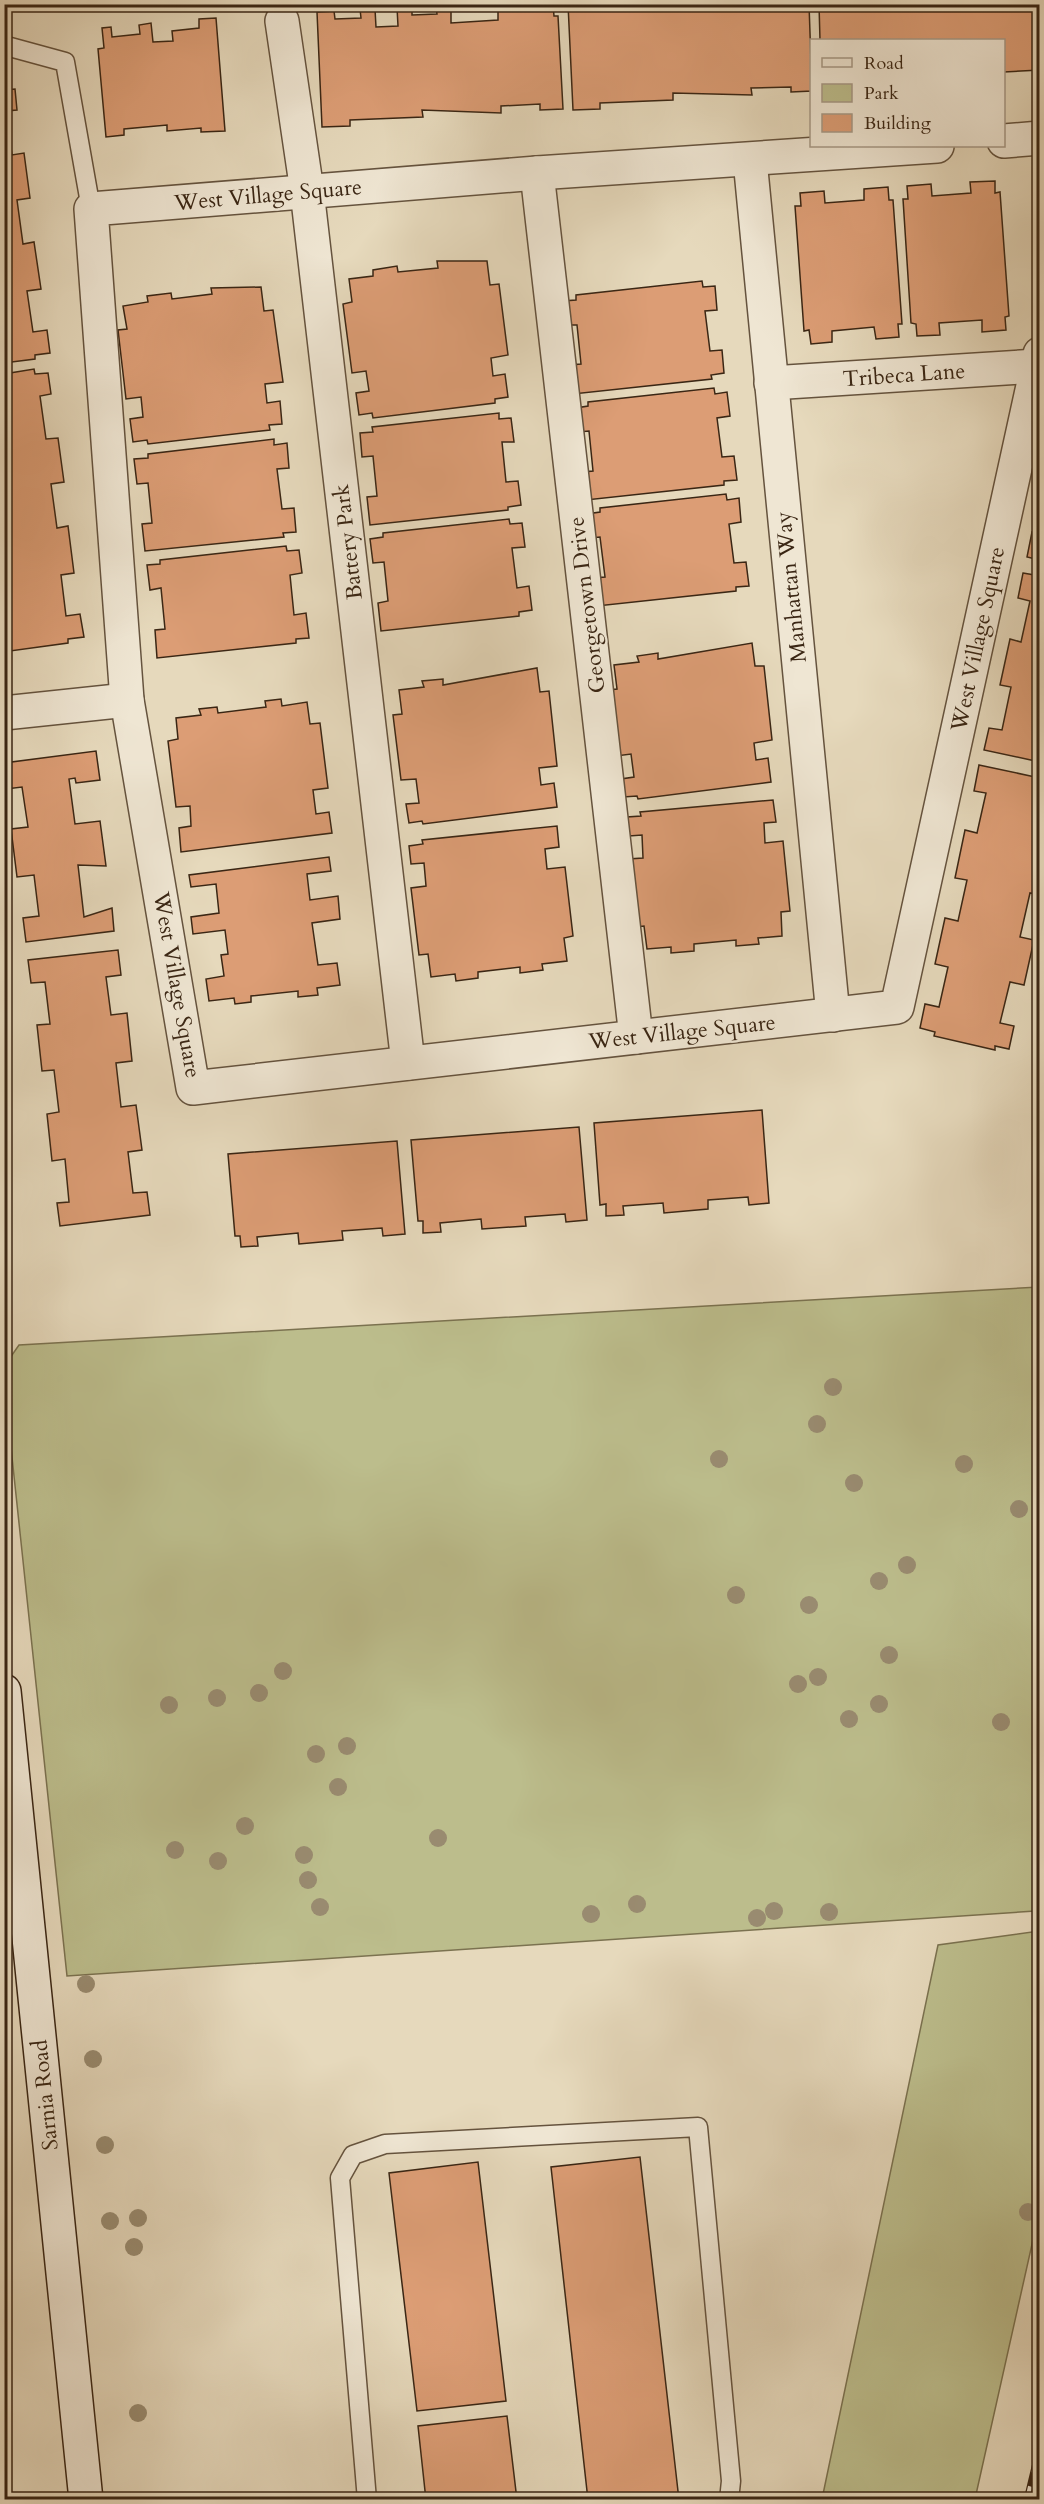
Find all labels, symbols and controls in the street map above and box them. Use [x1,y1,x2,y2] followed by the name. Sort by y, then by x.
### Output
[810,39,1005,147] legend
[864,51,904,76] text: Road
[864,81,899,106] text: Park
[864,111,932,136] text: Building
[172,172,363,218] street label: West Village Square
[842,356,966,394] street label: Tribeca Lane
[326,482,370,602] street label: Battery Park
[768,510,814,664] street label: Manhattan Way
[561,515,613,695] street label: Georgetown Drive
[944,544,1012,735] street label: West Village Square
[146,889,208,1080] street label: West Village Square
[586,1007,777,1057] street label: West Village Square
[24,2038,66,2152] street label: Sarnia Road

